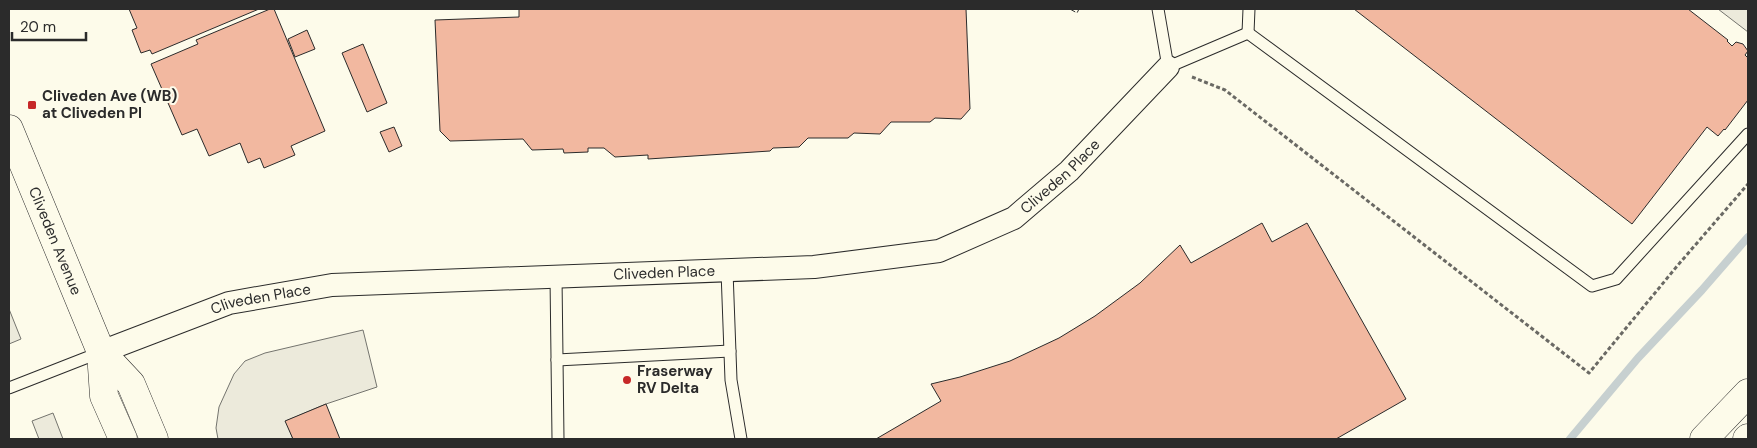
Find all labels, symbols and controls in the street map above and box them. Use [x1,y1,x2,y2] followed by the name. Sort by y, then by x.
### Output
[12,10,86,42] scale bar
[20,17,56,37] text: 20 m
[42,86,177,123] place label: Cliveden Ave (WB) at Cliveden Pl
[26,99,38,111] marker: Cliveden Ave (WB) at Cliveden Pl
[1016,135,1104,218] street label: Cliveden Place
[24,184,86,298] street label: Cliveden Avenue
[613,261,715,284] street label: Cliveden Place
[208,279,312,319] street label: Cliveden Place
[637,361,713,398] place label: Fraserway RV Delta
[621,374,633,386] marker: Fraserway RV Delta

